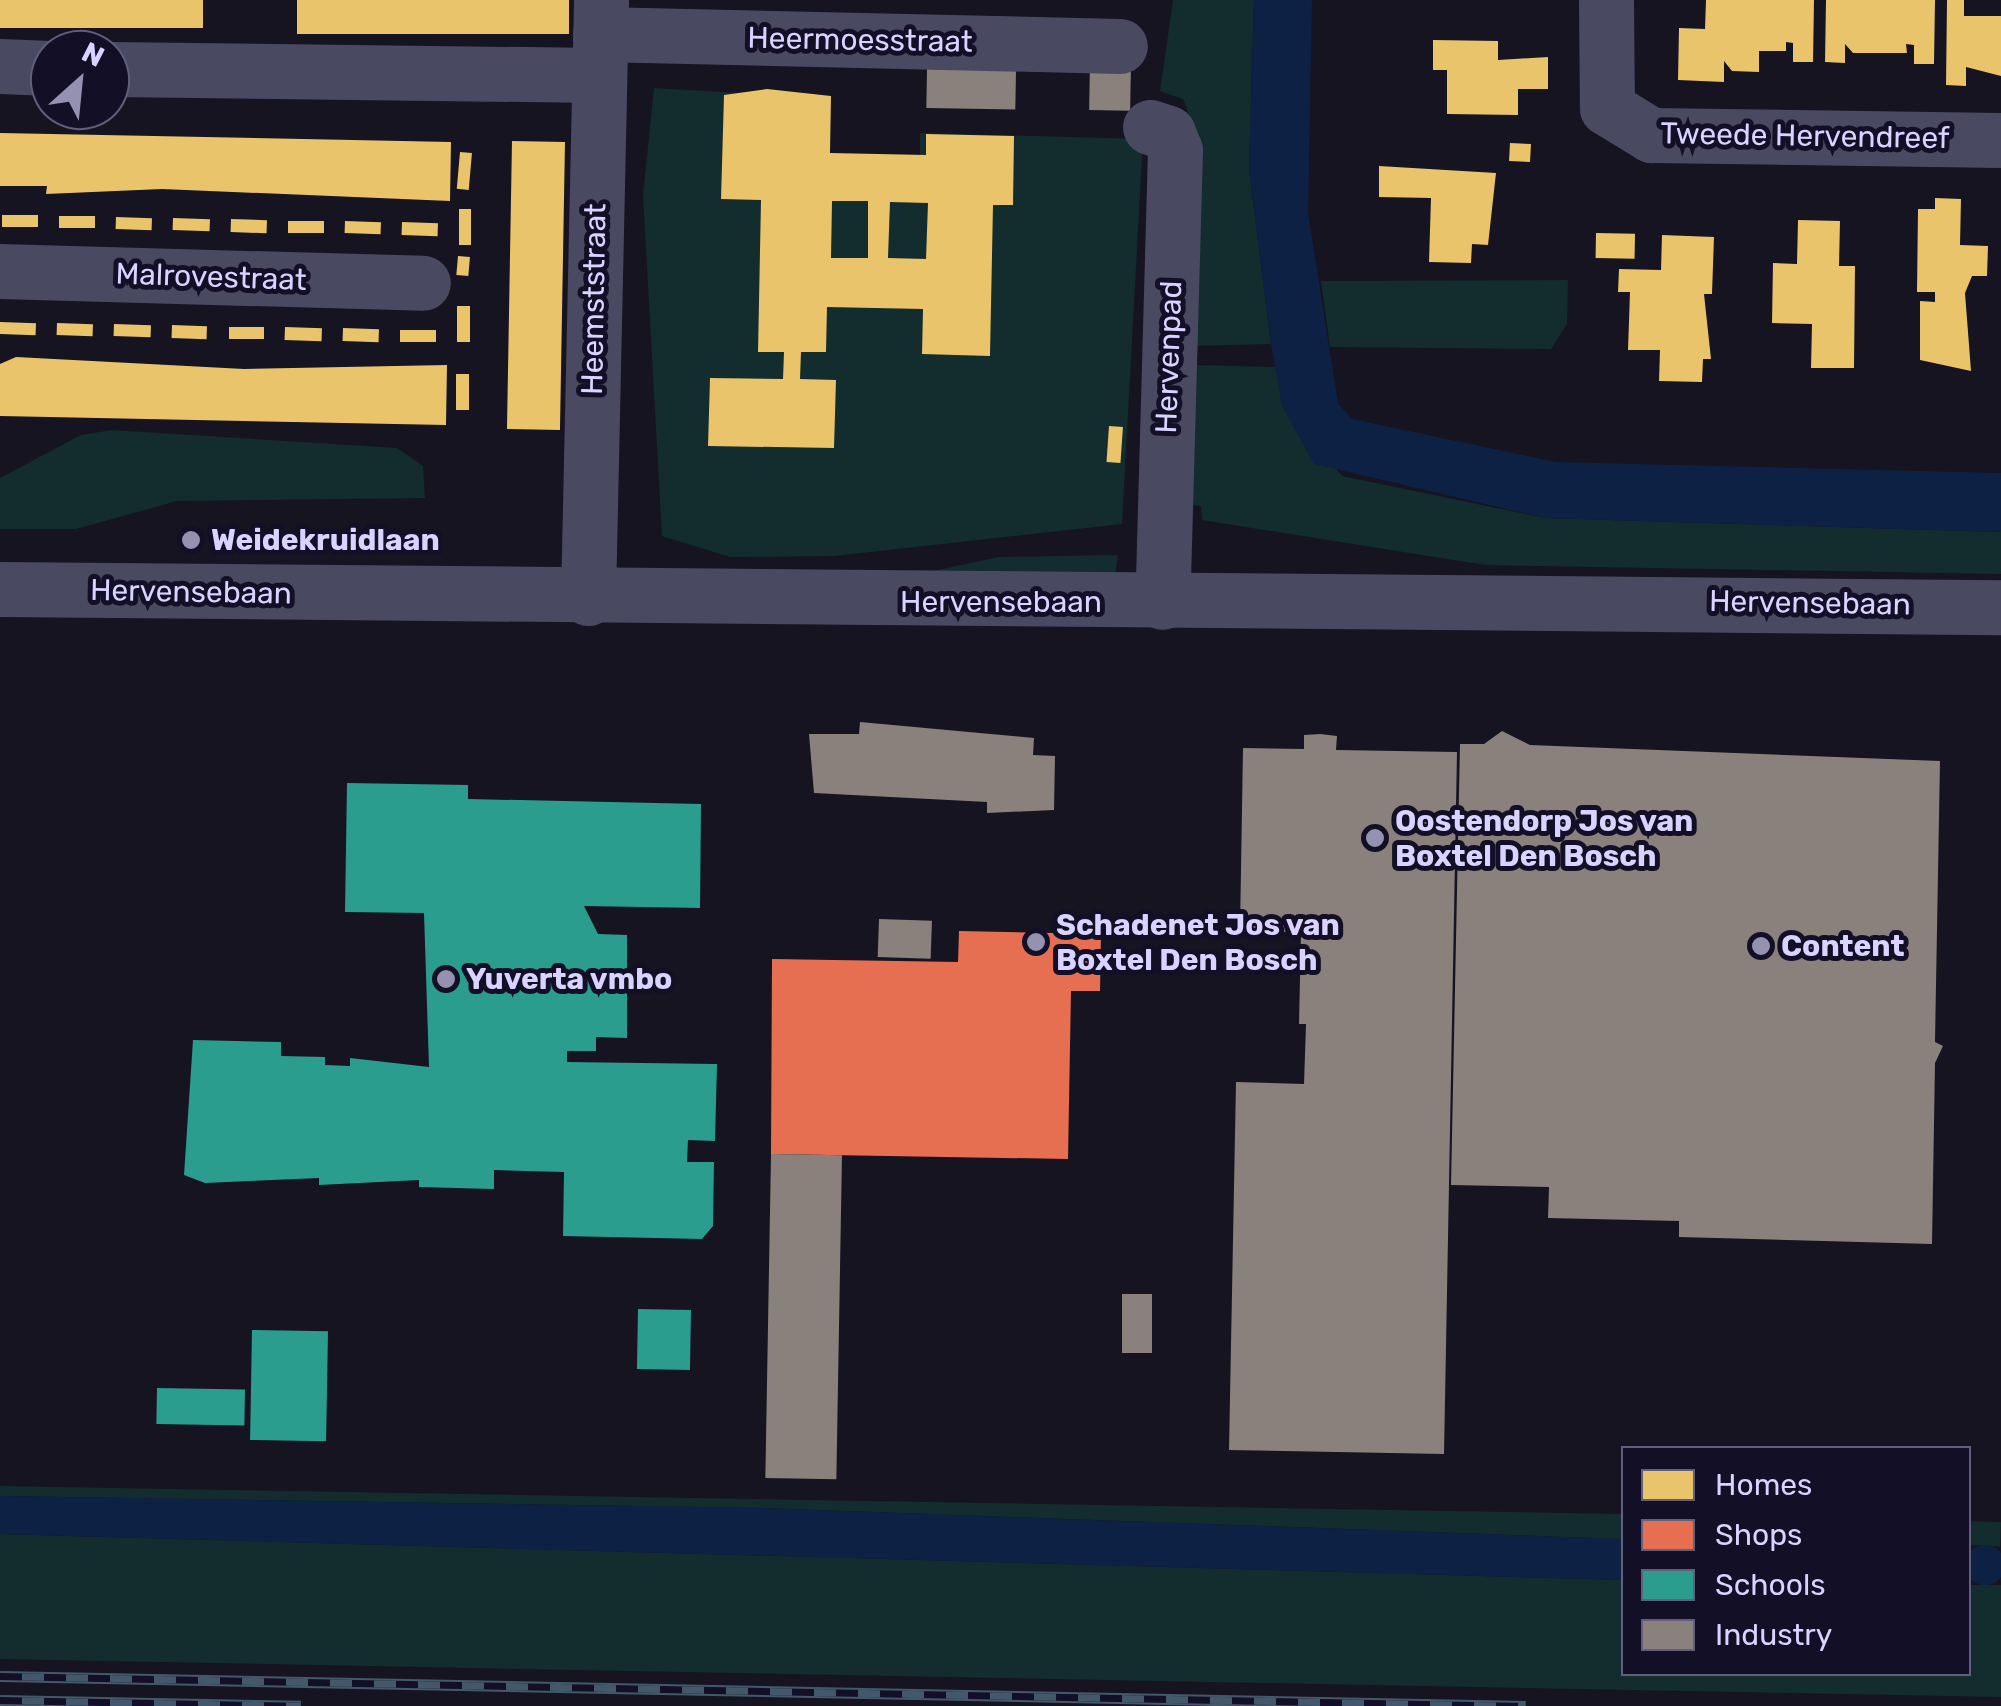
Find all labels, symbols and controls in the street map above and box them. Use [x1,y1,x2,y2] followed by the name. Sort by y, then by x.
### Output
[747,20,973,60] street label: Heermoesstraat
[30,30,130,130] north arrow
[76,35,109,74] text: N
[1660,115,1950,157] street label: Tweede Hervendreef
[574,203,614,395] street label: Heemststraat
[115,256,307,298] street label: Malrovestraat
[1148,280,1190,434] street label: Hervenpad
[211,522,440,558] place label: Weidekruidlaan
[180,529,202,551] marker: Weidekruidlaan
[90,572,292,612] street label: Hervensebaan
[1709,583,1911,623] street label: Hervensebaan
[900,584,1102,620] street label: Hervensebaan
[1395,803,1694,874] place label: Oostendorp Jos van Boxtel Den Bosch
[1364,827,1386,849] marker: Oostendorp Jos van Boxtel Den Bosch
[1056,907,1341,978] place label: Schadenet Jos van Boxtel Den Bosch
[1781,928,1904,964] place label: Content
[1025,931,1047,953] marker: Schadenet Jos van Boxtel Den Bosch
[1750,935,1772,957] marker: Content
[466,961,673,997] place label: Yuverta vmbo
[435,968,457,990] marker: Yuverta vmbo
[1621,1446,1971,1676] legend
[1715,1467,1812,1503] text: Homes
[1715,1517,1802,1553] text: Shops
[1715,1567,1826,1603] text: Schools
[1715,1617,1832,1653] text: Industry

